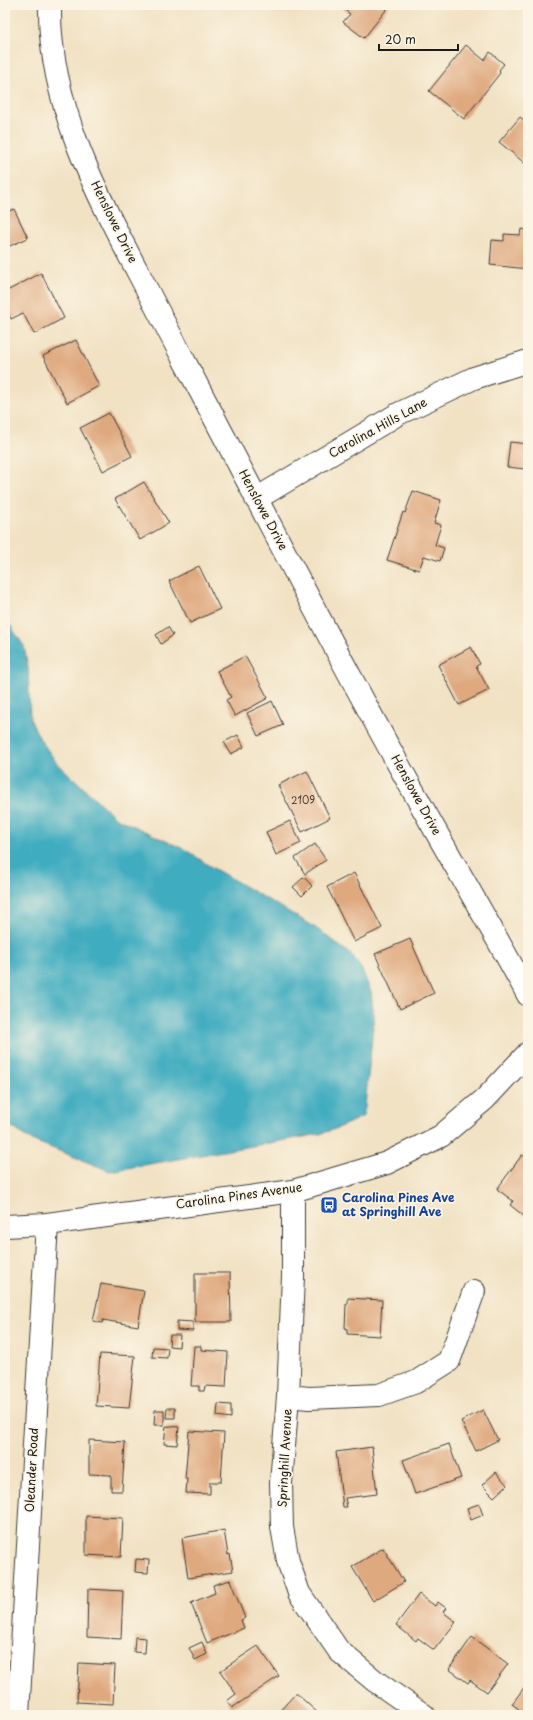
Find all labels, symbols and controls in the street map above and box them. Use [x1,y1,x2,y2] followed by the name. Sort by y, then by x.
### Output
[379,26,458,52] scale bar
[385,30,416,48] text: 20 m
[87,177,143,266] street label: Henslowe Drive
[325,392,430,462] street label: Carolina Hills Lane
[235,466,293,553] street label: Henslowe Drive
[387,751,446,838] street label: Henslowe Drive
[291,792,315,807] house number: 2109
[174,1177,304,1213] street label: Carolina Pines Avenue
[342,1188,455,1220] place label: Carolina Pines Ave at Springhill Ave
[319,1195,339,1215] bus stop icon: Carolina Pines Ave at Springhill Ave
[272,1408,296,1508] street label: Springhill Avenue
[20,1427,42,1513] street label: Oleander Road

